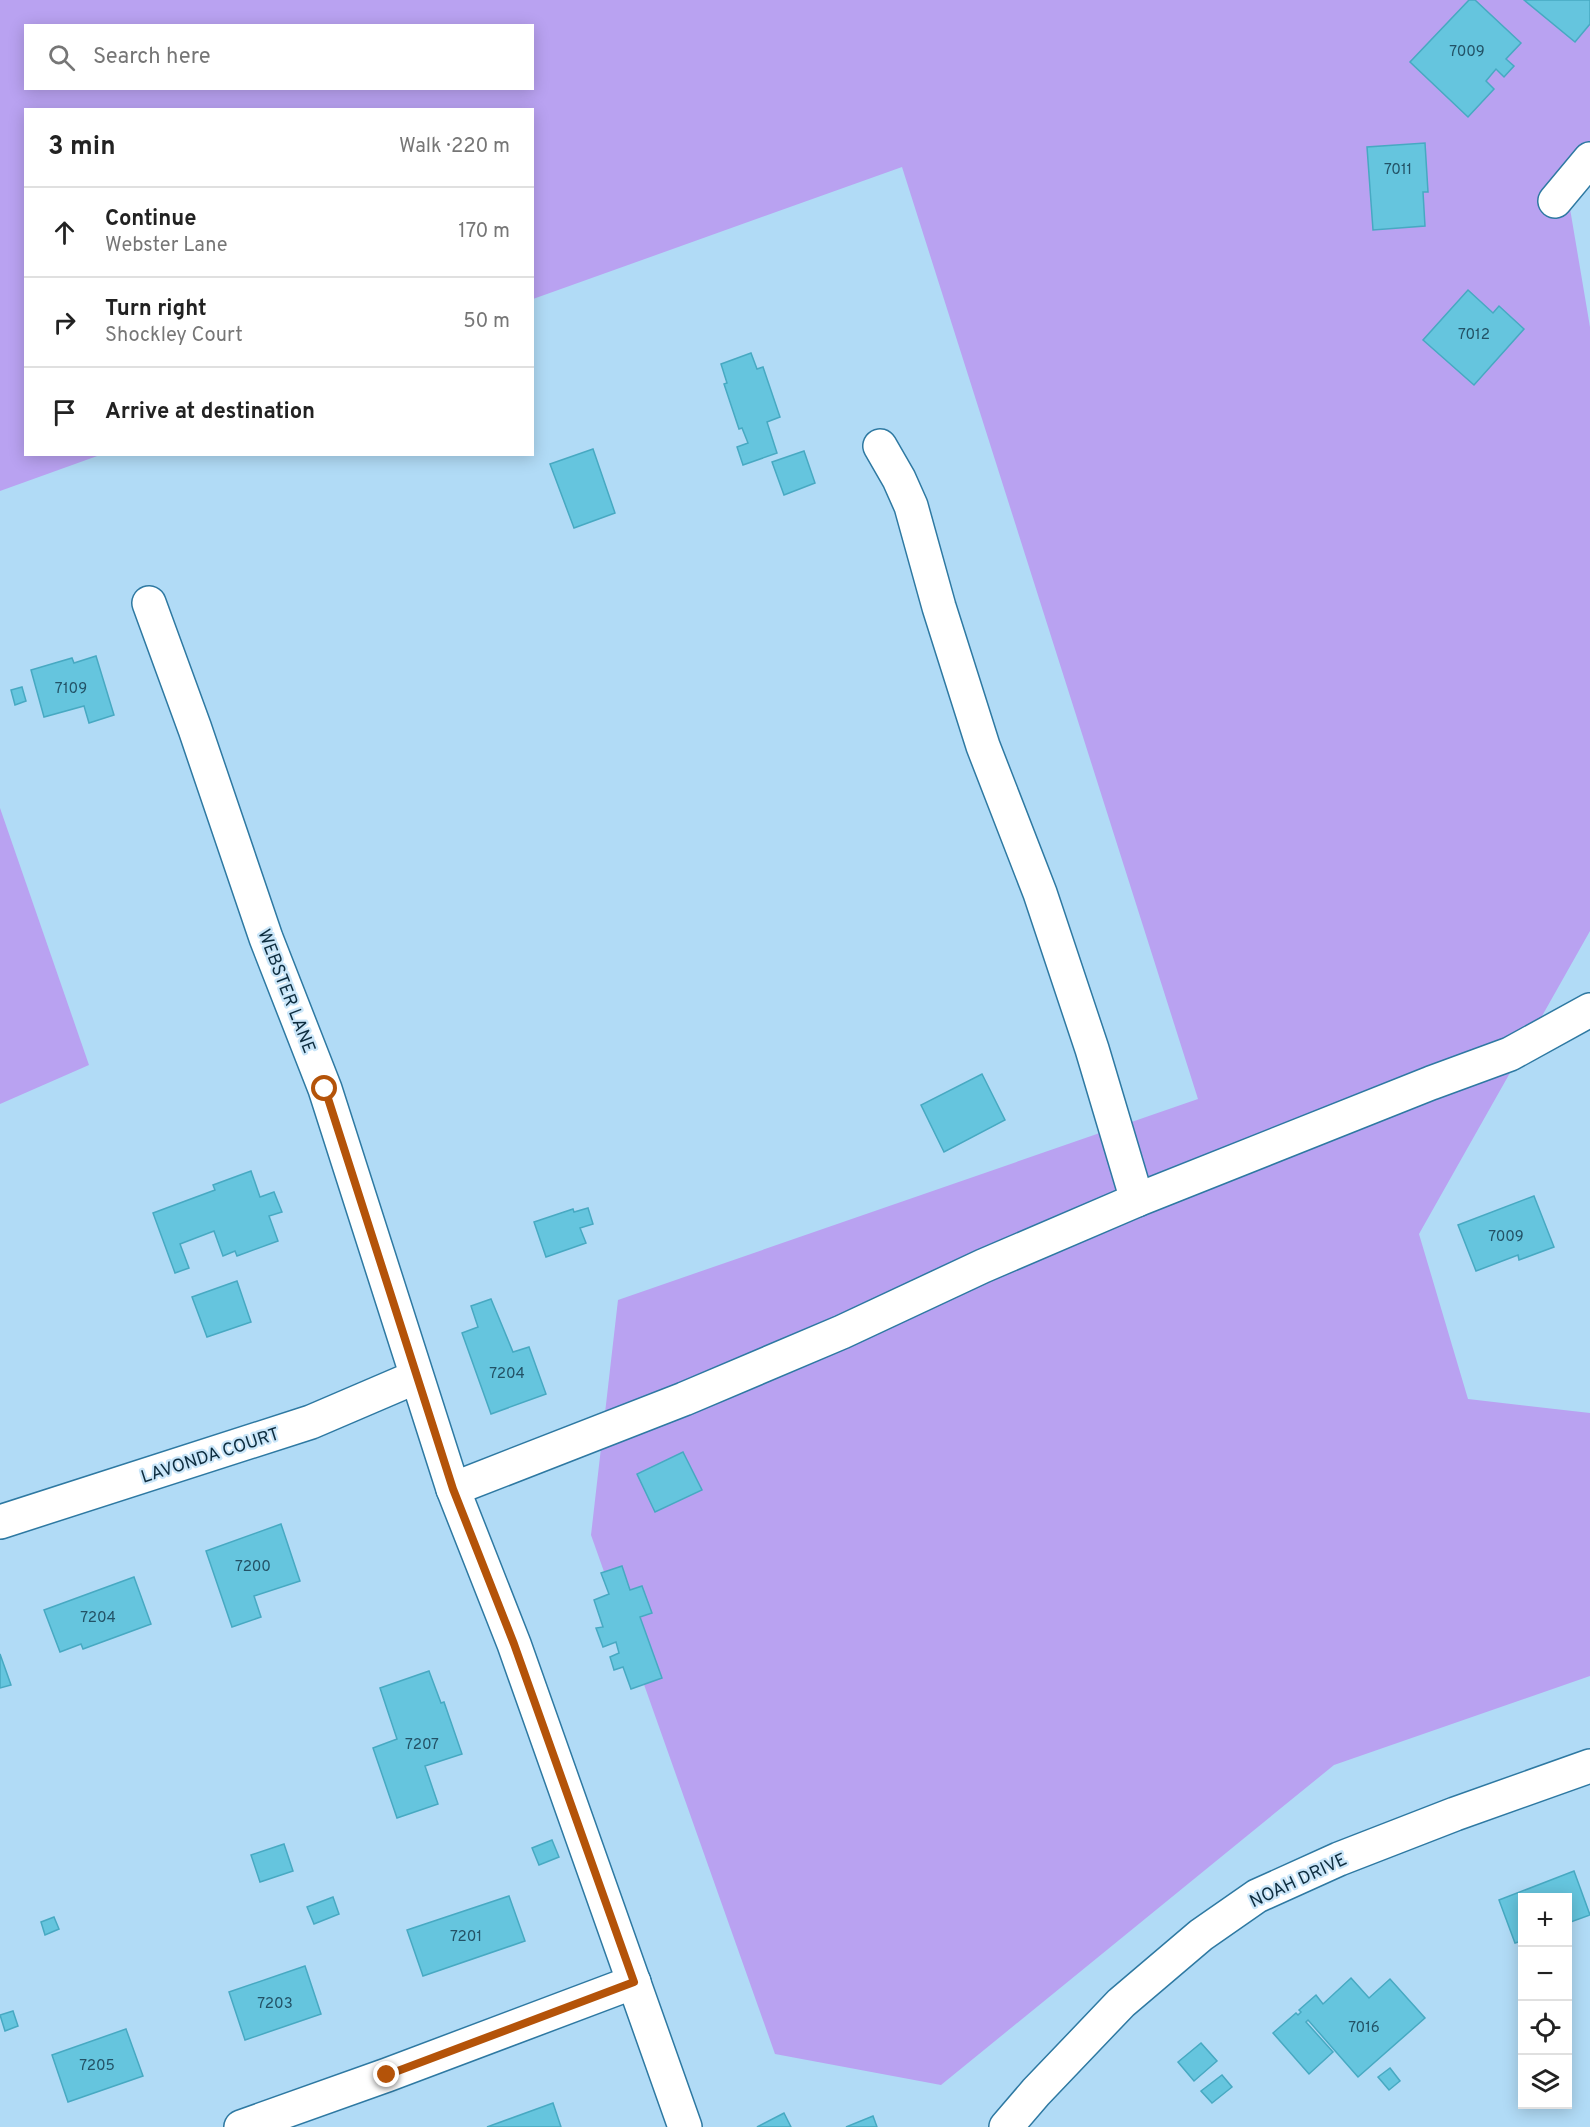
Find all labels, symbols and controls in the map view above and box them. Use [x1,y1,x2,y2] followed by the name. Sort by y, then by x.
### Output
[24,24,534,90] search box
[45,41,78,74] icon: search
[1449,43,1485,62] house number: 7009
[93,44,211,71] text: Search here
[48,131,116,164] text: 3 min
[399,134,510,160] text: Walk · 220 m
[1384,161,1412,180] house number: 7011
[105,206,196,233] text: Continue
[48,216,81,249] icon: ahead
[458,219,510,245] text: 170 m
[105,233,227,259] text: Webster Lane
[105,296,207,323] text: Turn right
[48,306,81,339] icon: right
[463,309,510,335] text: 50 m
[105,323,243,349] text: Shockley Court
[1458,326,1490,345] house number: 7012
[48,396,81,429] icon: arrive
[105,399,315,426] text: Arrive at destination
[55,680,87,699] house number: 7109
[251,926,320,1057] street label: WEBSTER LANE
[311,1075,337,1101] route start
[1488,1228,1524,1247] house number: 7009
[489,1365,525,1384] house number: 7204
[138,1423,283,1490] street label: LAVONDA COURT
[235,1558,271,1577] house number: 7200
[80,1609,116,1628] house number: 7204
[405,1736,439,1755] house number: 7207
[1246,1849,1351,1914] street label: NOAH DRIVE
[1518,1893,1572,2109] map controls
[1518,1893,1572,1947] button: +
[450,1928,482,1947] house number: 7201
[1518,1947,1572,2001] button: −
[257,1995,293,2014] house number: 7203
[1518,2001,1572,2055] button: locate
[1348,2019,1380,2038] house number: 7016
[1518,2055,1572,2109] button: layers
[79,2057,115,2076] house number: 7205
[373,2061,399,2087] route end

